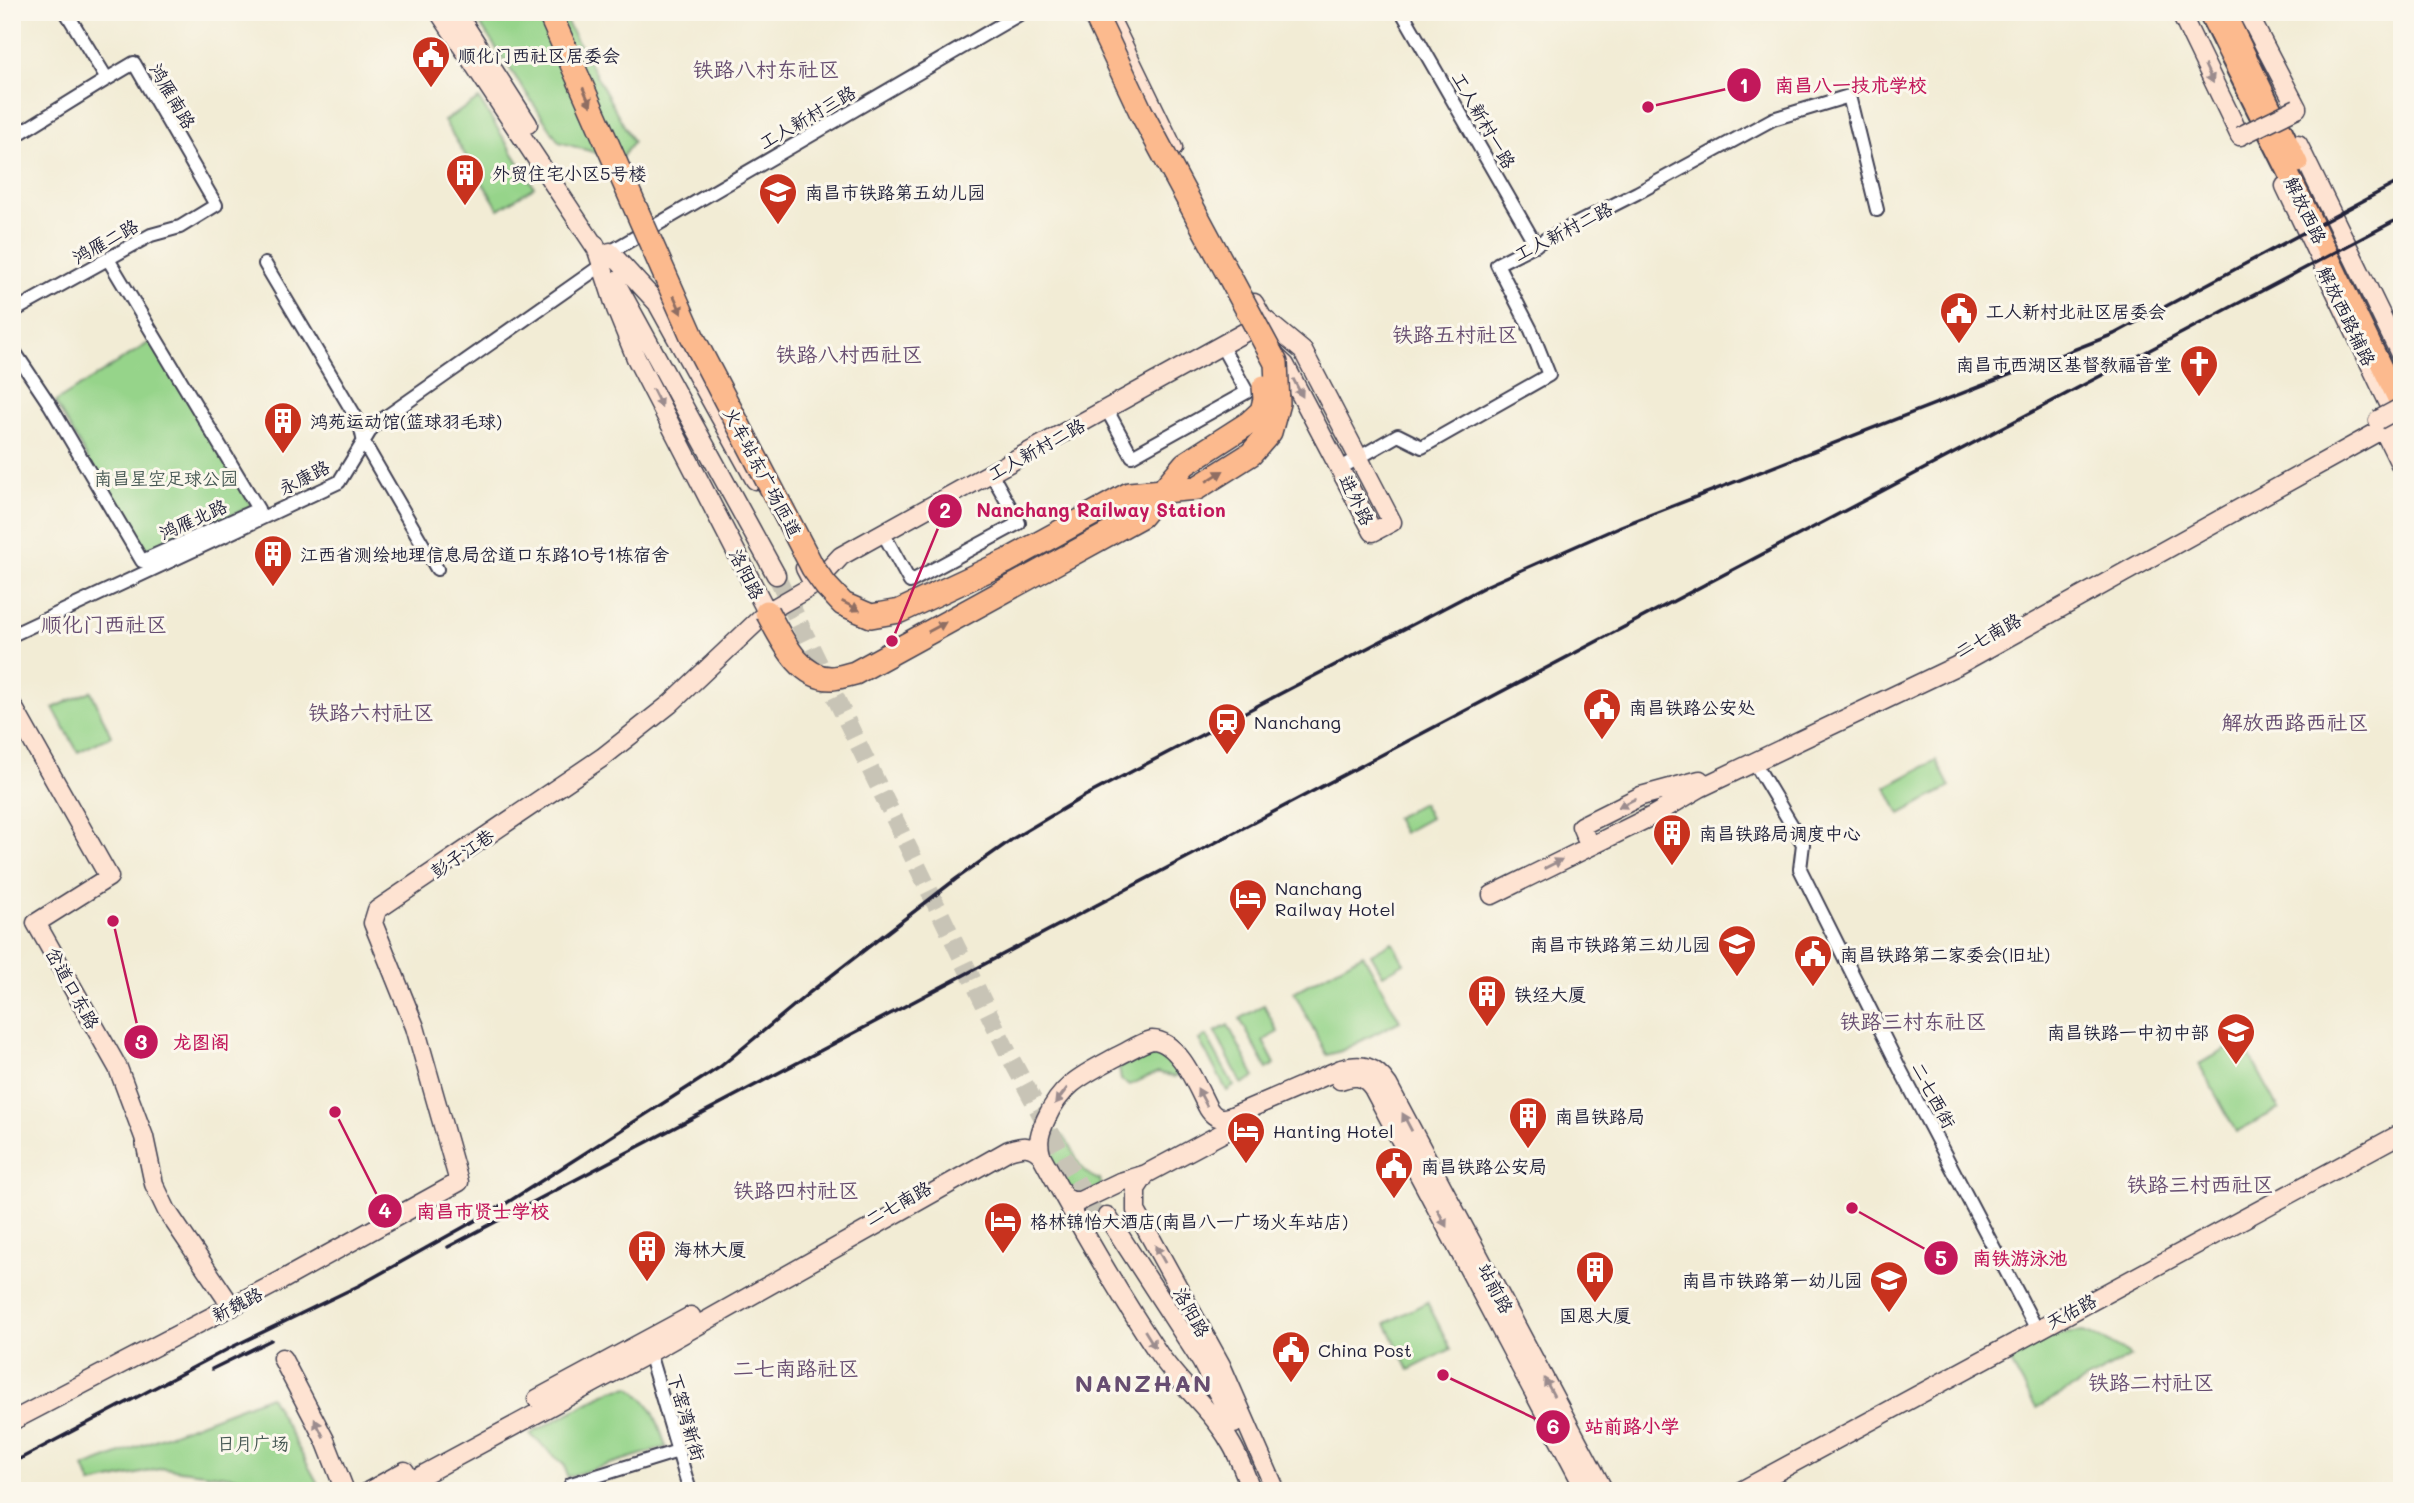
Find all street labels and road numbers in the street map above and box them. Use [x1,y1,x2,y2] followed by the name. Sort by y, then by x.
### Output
[145,59,201,133] street label: 鸿雁南路
[1447,67,1521,173] street label: 工人新村一路
[754,80,860,154] street label: 工人新村三路
[2279,172,2333,248] street label: 解放西路
[1509,196,1617,266] street label: 工人新村二路
[68,213,142,269] street label: 鸿雁二路
[2313,262,2381,370] street label: 解放西路辅路
[719,403,807,541] street label: 火车站东广场匝道
[983,412,1089,486] street label: 工人新村二路
[274,454,334,500] street label: 永康路
[1334,470,1380,530] street label: 进外路
[155,493,231,545] street label: 鸿雁北路
[724,544,770,604] street label: 洛阳路
[1951,607,2025,663] street label: 二七南路
[425,823,499,883] street label: 彭子江巷
[41,943,105,1033] street label: 岔道口东路
[1907,1058,1961,1132] street label: 二七西街
[861,1175,935,1231] street label: 二七南路
[1473,1259,1519,1317] street label: 站前路
[207,1281,267,1327] street label: 新魏路
[1168,1283,1216,1341] street label: 洛阳路
[2042,1288,2100,1334] street label: 天佑路
[663,1370,711,1464] street label: 下窑湾新街

